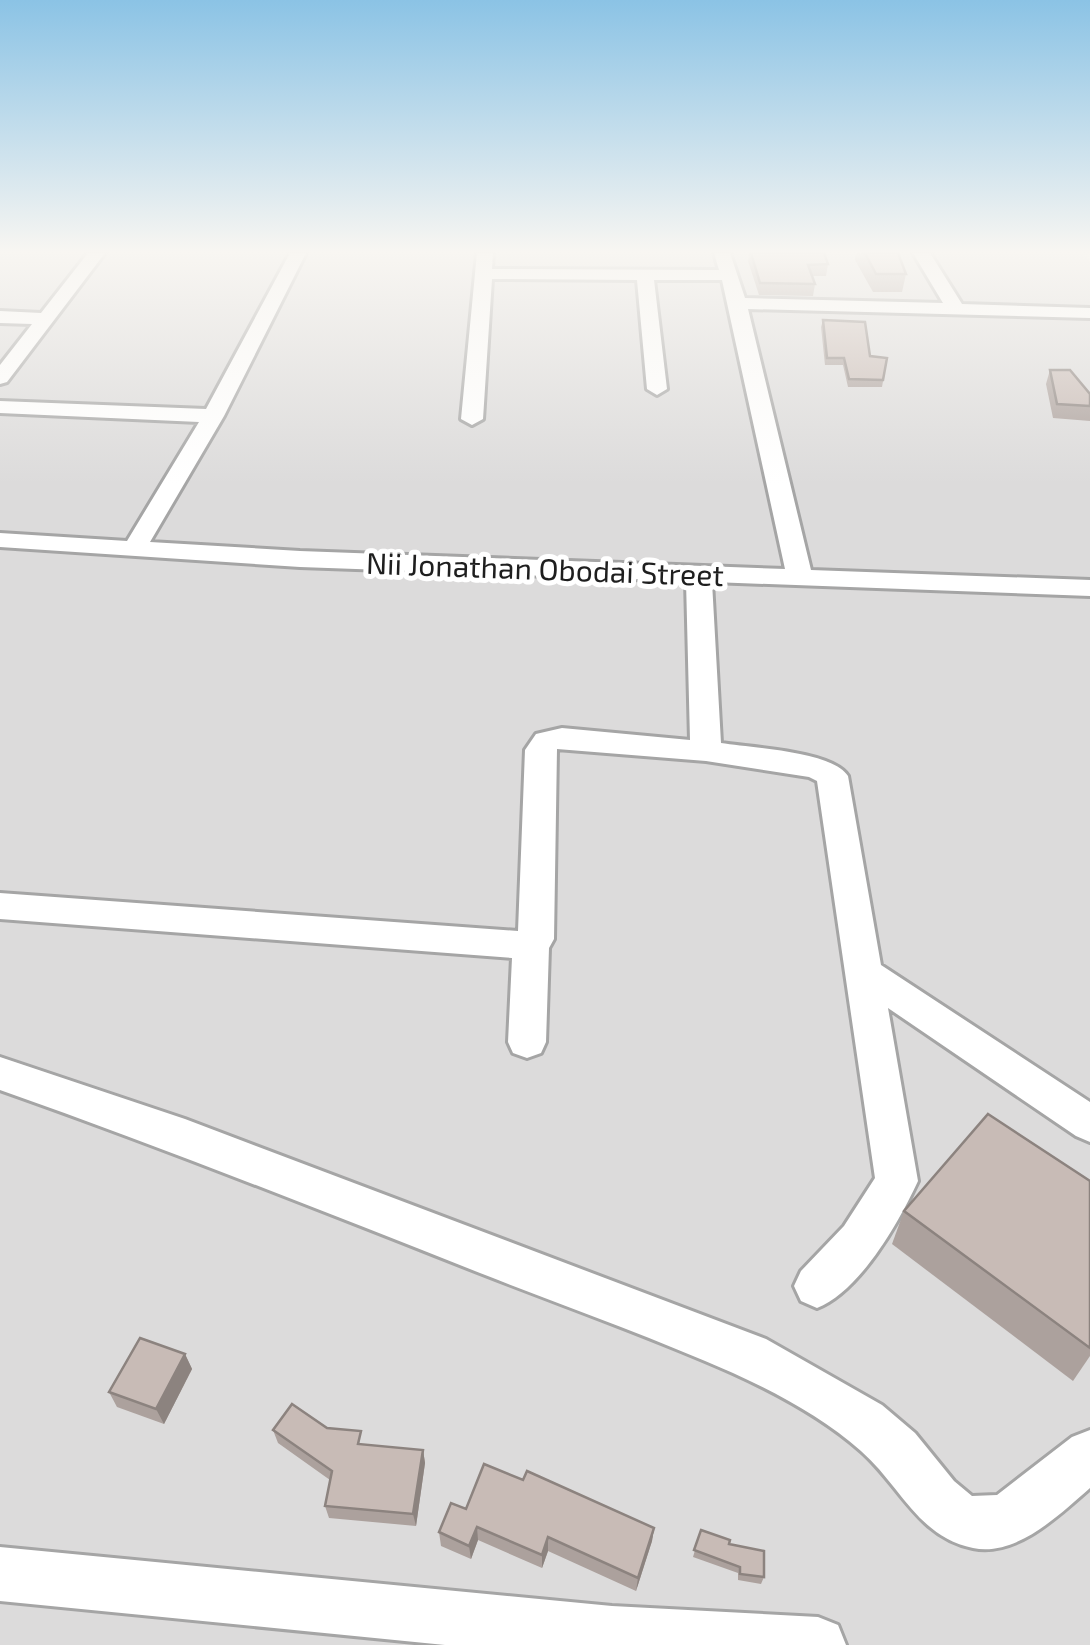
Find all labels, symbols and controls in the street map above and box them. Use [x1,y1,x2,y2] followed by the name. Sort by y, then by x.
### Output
[365,544,725,592] street label: Nii Jonathan Obodai Street

